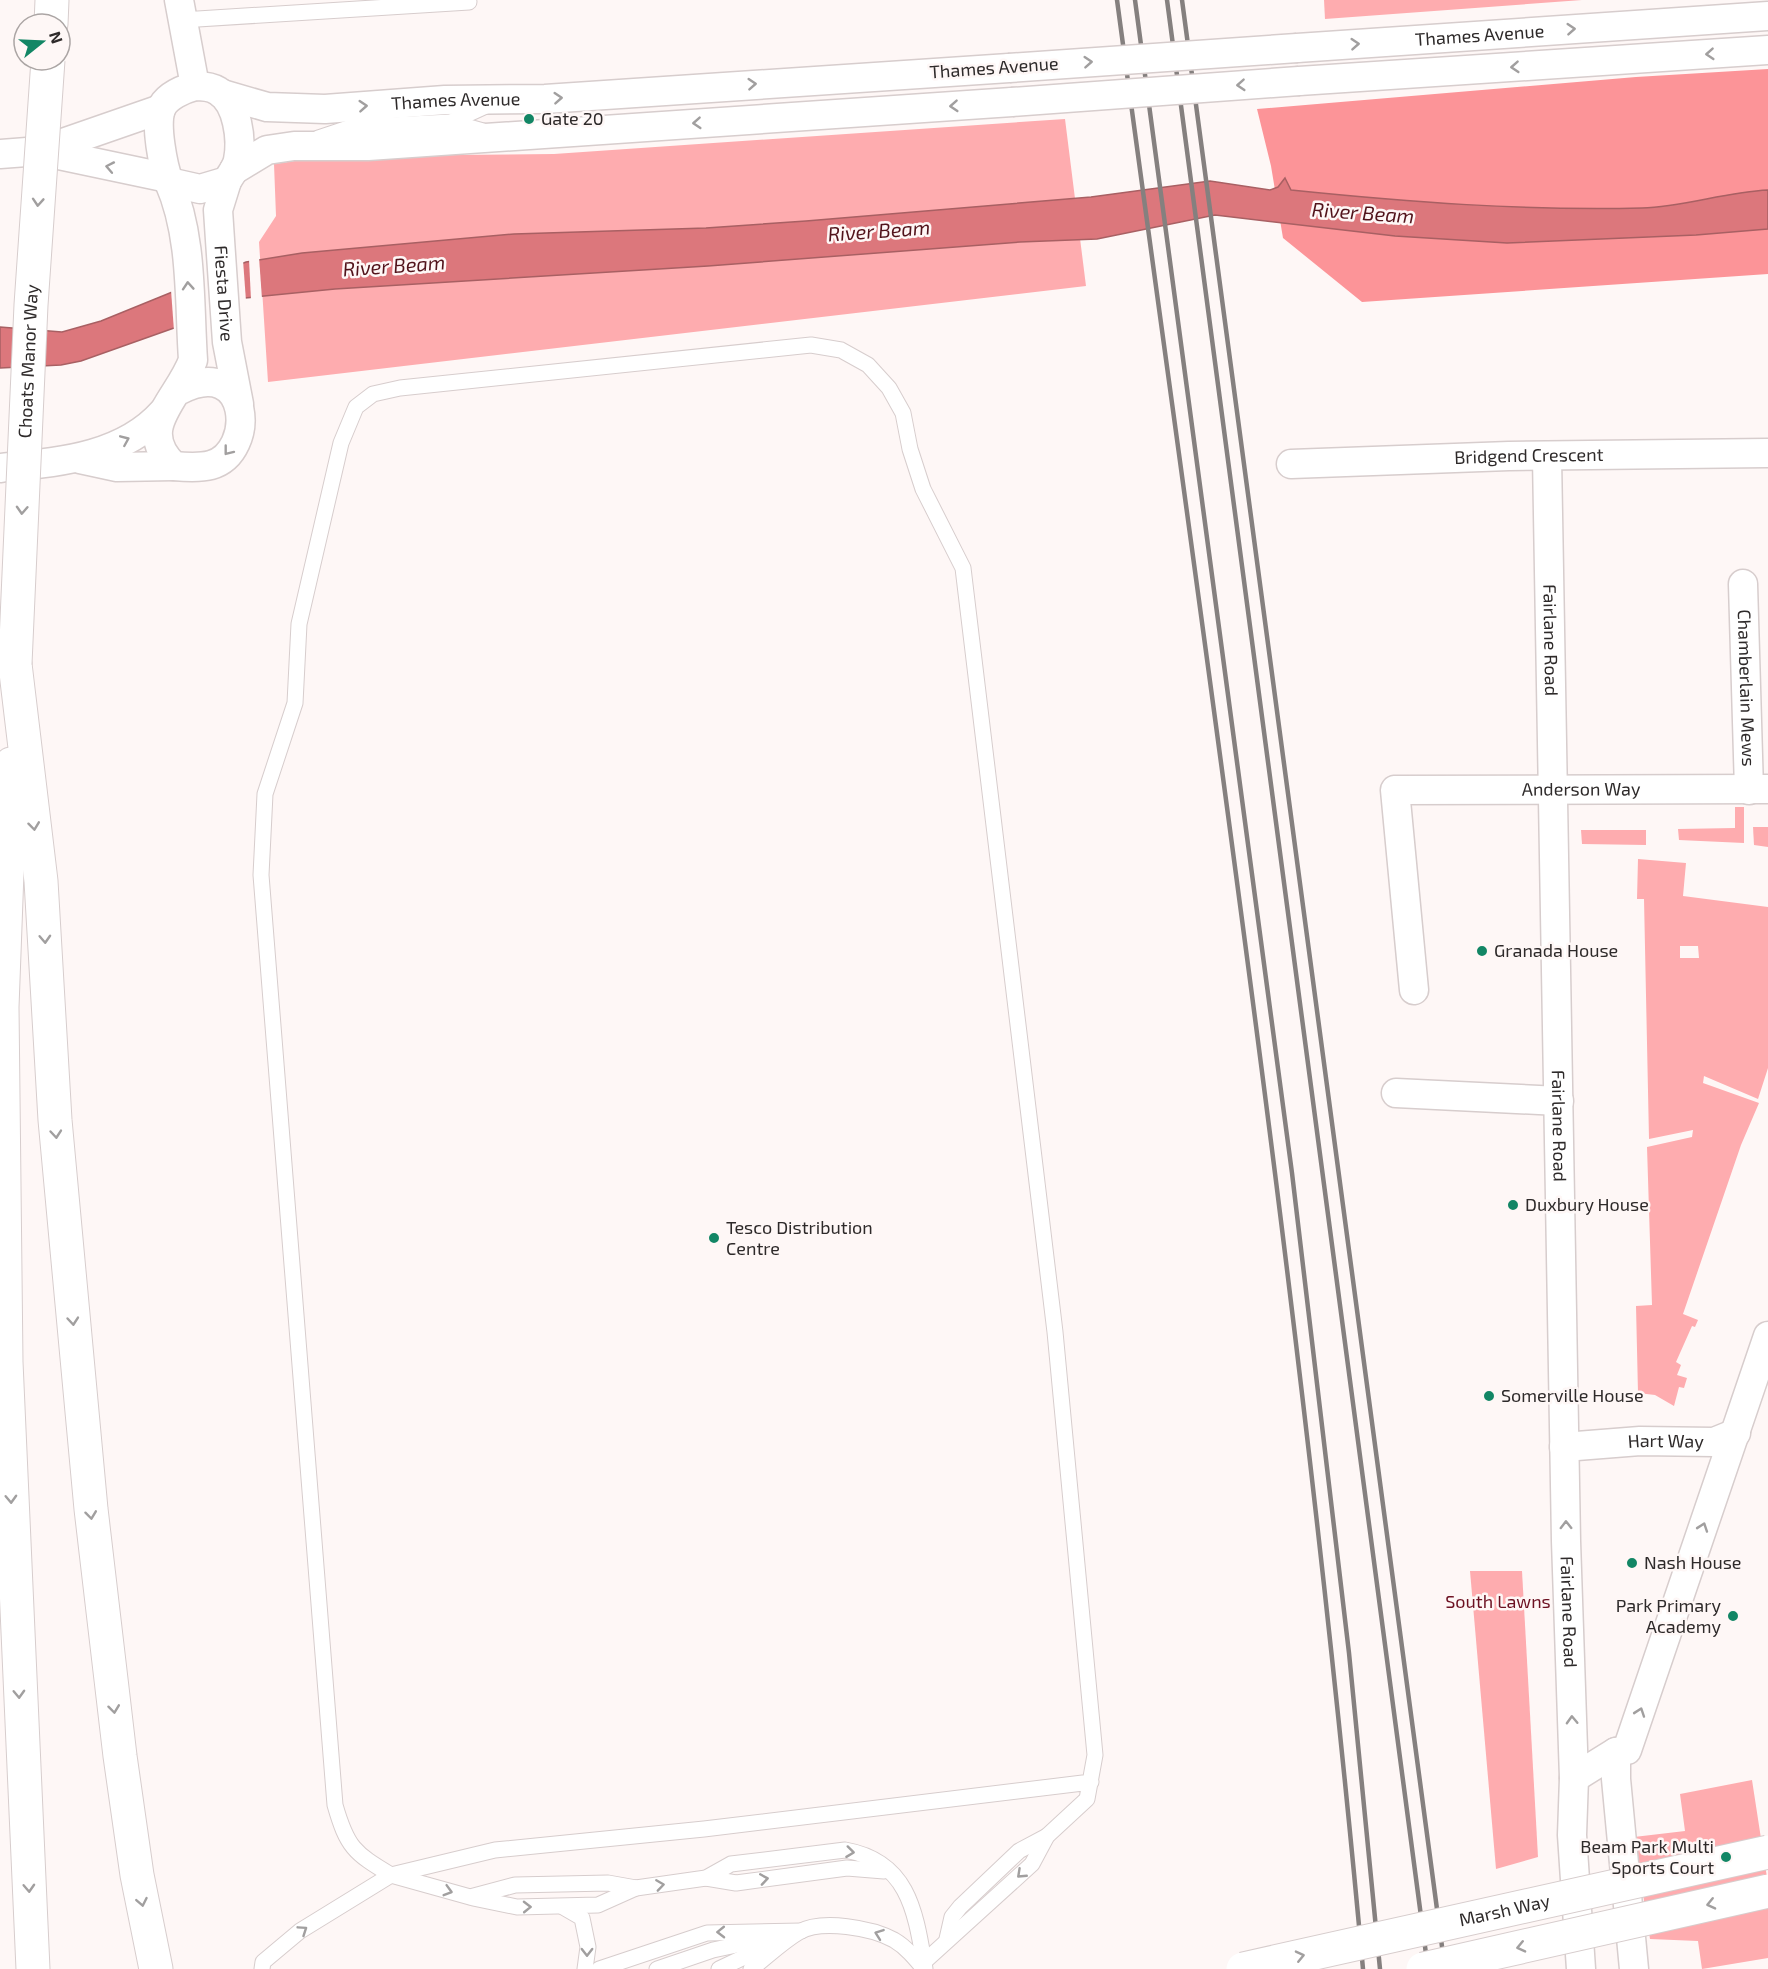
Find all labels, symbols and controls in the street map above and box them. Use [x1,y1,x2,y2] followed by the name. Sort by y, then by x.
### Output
[12,12,72,72] north arrow
[1414,19,1545,50] street label: Thames Avenue
[1566,23,1575,36] one-way arrow
[46,29,68,46] text: N
[1351,38,1360,51] one-way arrow
[1705,47,1714,60] one-way arrow
[929,52,1059,82] street label: Thames Avenue
[1083,56,1092,69] one-way arrow
[1511,60,1520,73] one-way arrow
[748,78,757,91] one-way arrow
[1237,79,1246,92] one-way arrow
[390,87,521,114] street label: Thames Avenue
[553,92,562,105] one-way arrow
[950,99,959,112] one-way arrow
[358,100,367,113] one-way arrow
[541,107,604,129] place label: Gate 20
[522,112,536,126] marker: Gate 20
[692,117,701,130] one-way arrow
[105,161,115,174] one-way arrow
[1311,196,1415,228] water label: River Beam
[32,198,45,207] one-way arrow
[827,214,931,246] water label: River Beam
[210,244,239,342] street label: Fiesta Drive
[342,249,446,281] water label: River Beam
[182,281,195,290] one-way arrow
[13,283,42,439] street label: Choats Manor Way
[118,435,129,447] one-way arrow
[1454,443,1604,468] street label: Bridgend Crescent
[224,444,235,455] one-way arrow
[15,506,28,515] one-way arrow
[1539,584,1563,696] street label: Fairlane Road
[1734,609,1760,767] street label: Chamberlain Mews
[1522,777,1641,800] street label: Anderson Way
[28,821,40,830] one-way arrow
[38,935,51,944] one-way arrow
[1494,939,1618,961] place label: Granada House
[1475,944,1489,958] marker: Granada House
[1548,1070,1572,1182] street label: Fairlane Road
[49,1130,62,1139] one-way arrow
[1525,1193,1649,1215] place label: Duxbury House
[1506,1198,1520,1212] marker: Duxbury House
[726,1216,873,1259] place label: Tesco Distribution Centre
[707,1231,721,1245] marker: Tesco Distribution Centre
[66,1317,79,1326] one-way arrow
[1501,1384,1644,1406] place label: Somerville House
[1482,1389,1496,1403] marker: Somerville House
[1627,1429,1704,1452] street label: Hart Way
[5,1494,18,1503] one-way arrow
[85,1511,97,1520] one-way arrow
[1560,1520,1572,1529] one-way arrow
[1696,1522,1709,1533] one-way arrow
[1644,1551,1742,1573] place label: Nash House
[1557,1556,1582,1668] street label: Fairlane Road
[1625,1556,1639,1570] marker: Nash House
[1445,1590,1551,1612] park label: South Lawns
[1616,1594,1721,1637] place label: Park Primary Academy
[1726,1609,1740,1623] marker: Park Primary Academy
[13,1689,25,1698] one-way arrow
[108,1704,120,1713] one-way arrow
[1632,1707,1645,1718] one-way arrow
[1566,1715,1579,1724] one-way arrow
[1580,1835,1714,1878] place label: Beam Park Multi Sports Court
[845,1845,855,1858] one-way arrow
[1719,1850,1733,1864] marker: Beam Park Multi Sports Court
[1018,1866,1029,1877] one-way arrow
[759,1874,769,1886] one-way arrow
[656,1879,665,1891] one-way arrow
[22,1884,35,1893] one-way arrow
[442,1884,453,1896] one-way arrow
[1457,1889,1552,1931] street label: Marsh Way
[135,1896,148,1906] one-way arrow
[1706,1897,1716,1910] one-way arrow
[523,1900,532,1913] one-way arrow
[296,1926,307,1937] one-way arrow
[717,1926,726,1939] one-way arrow
[874,1929,885,1942] one-way arrow
[1516,1940,1526,1953] one-way arrow
[581,1947,593,1956] one-way arrow
[1295,1951,1305,1964] one-way arrow

